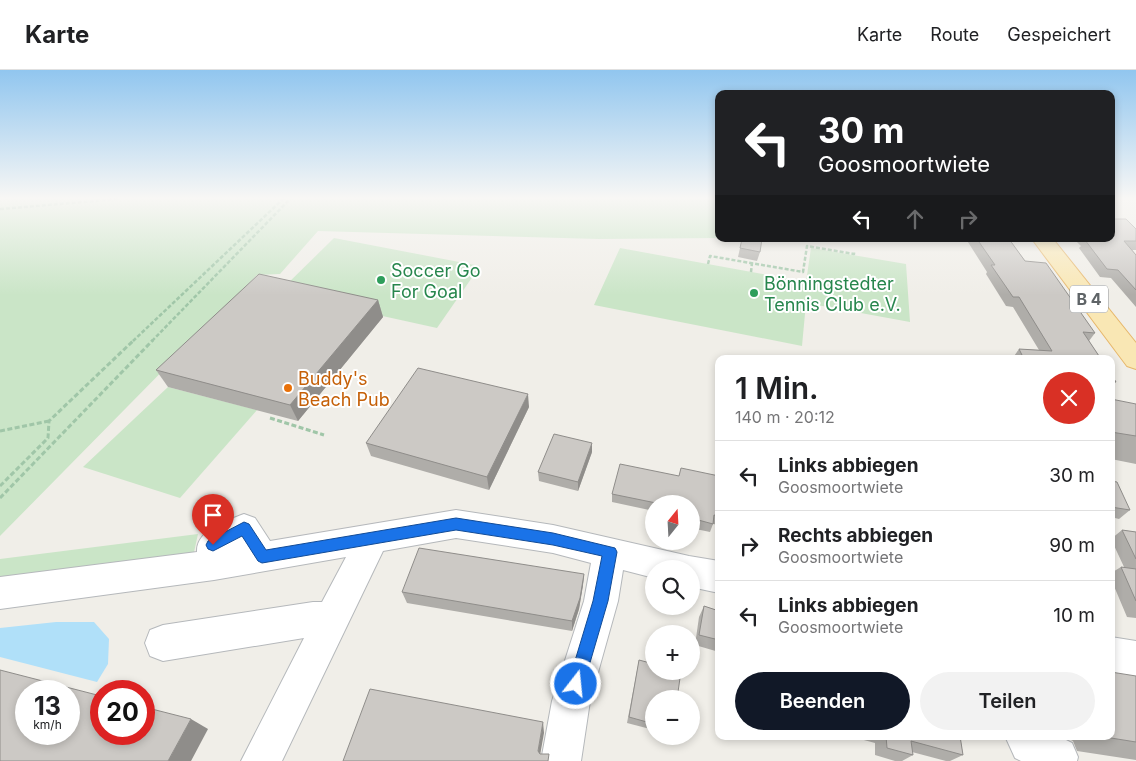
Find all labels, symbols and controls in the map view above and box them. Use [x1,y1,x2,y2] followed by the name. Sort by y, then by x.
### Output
[25,20,89,49] text: Karte
[857,24,902,45] text: Karte
[930,24,979,45] text: Route
[1007,24,1111,45] text: Gespeichert
[818,109,904,151] text: 30 m
[735,110,800,175] icon: left
[818,151,990,177] text: Goosmoortwiete
[848,205,876,233] icon: left
[901,205,929,233] icon: ahead
[954,205,982,233] icon: right
[391,260,480,302] place label: Soccer Go For Goal
[764,273,901,315] place label: Bönningstedter Tennis Club e.V.
[375,274,387,286] marker: Soccer Go For Goal
[1070,285,1108,312] road number: B 4
[748,287,760,299] marker: Bönningstedter Tennis Club e.V.
[298,368,390,410] place label: Buddy's Beach Pub
[735,370,819,406] text: 1 Min.
[1043,372,1095,424] button: close
[282,382,294,394] marker: Buddy's Beach Pub
[735,407,835,427] text: 140 m · 20:12
[778,454,919,477] text: Links abbiegen
[735,462,763,490] icon: left
[1049,464,1095,487] text: 30 m
[778,477,903,497] text: Goosmoortwiete
[192,494,234,545] pin
[645,495,700,550] north arrow
[645,495,700,745] map controls
[199,501,227,529] icon: arrive
[778,524,933,547] text: Rechts abbiegen
[735,532,763,560] icon: right
[1049,534,1095,557] text: 90 m
[778,547,903,567] text: Goosmoortwiete
[645,560,700,615] button: search
[778,594,919,617] text: Links abbiegen
[735,602,763,630] icon: left
[1053,604,1095,627] text: 10 m
[778,617,903,637] text: Goosmoortwiete
[645,625,700,680] button: +
[549,657,601,709] position arrow
[735,672,910,730] button: Beenden
[920,672,1095,730] button: Teilen
[90,680,155,745] speed limit sign: 20
[645,690,700,745] button: −
[34,691,61,721] text: 13
[33,717,62,732] text: km/h

